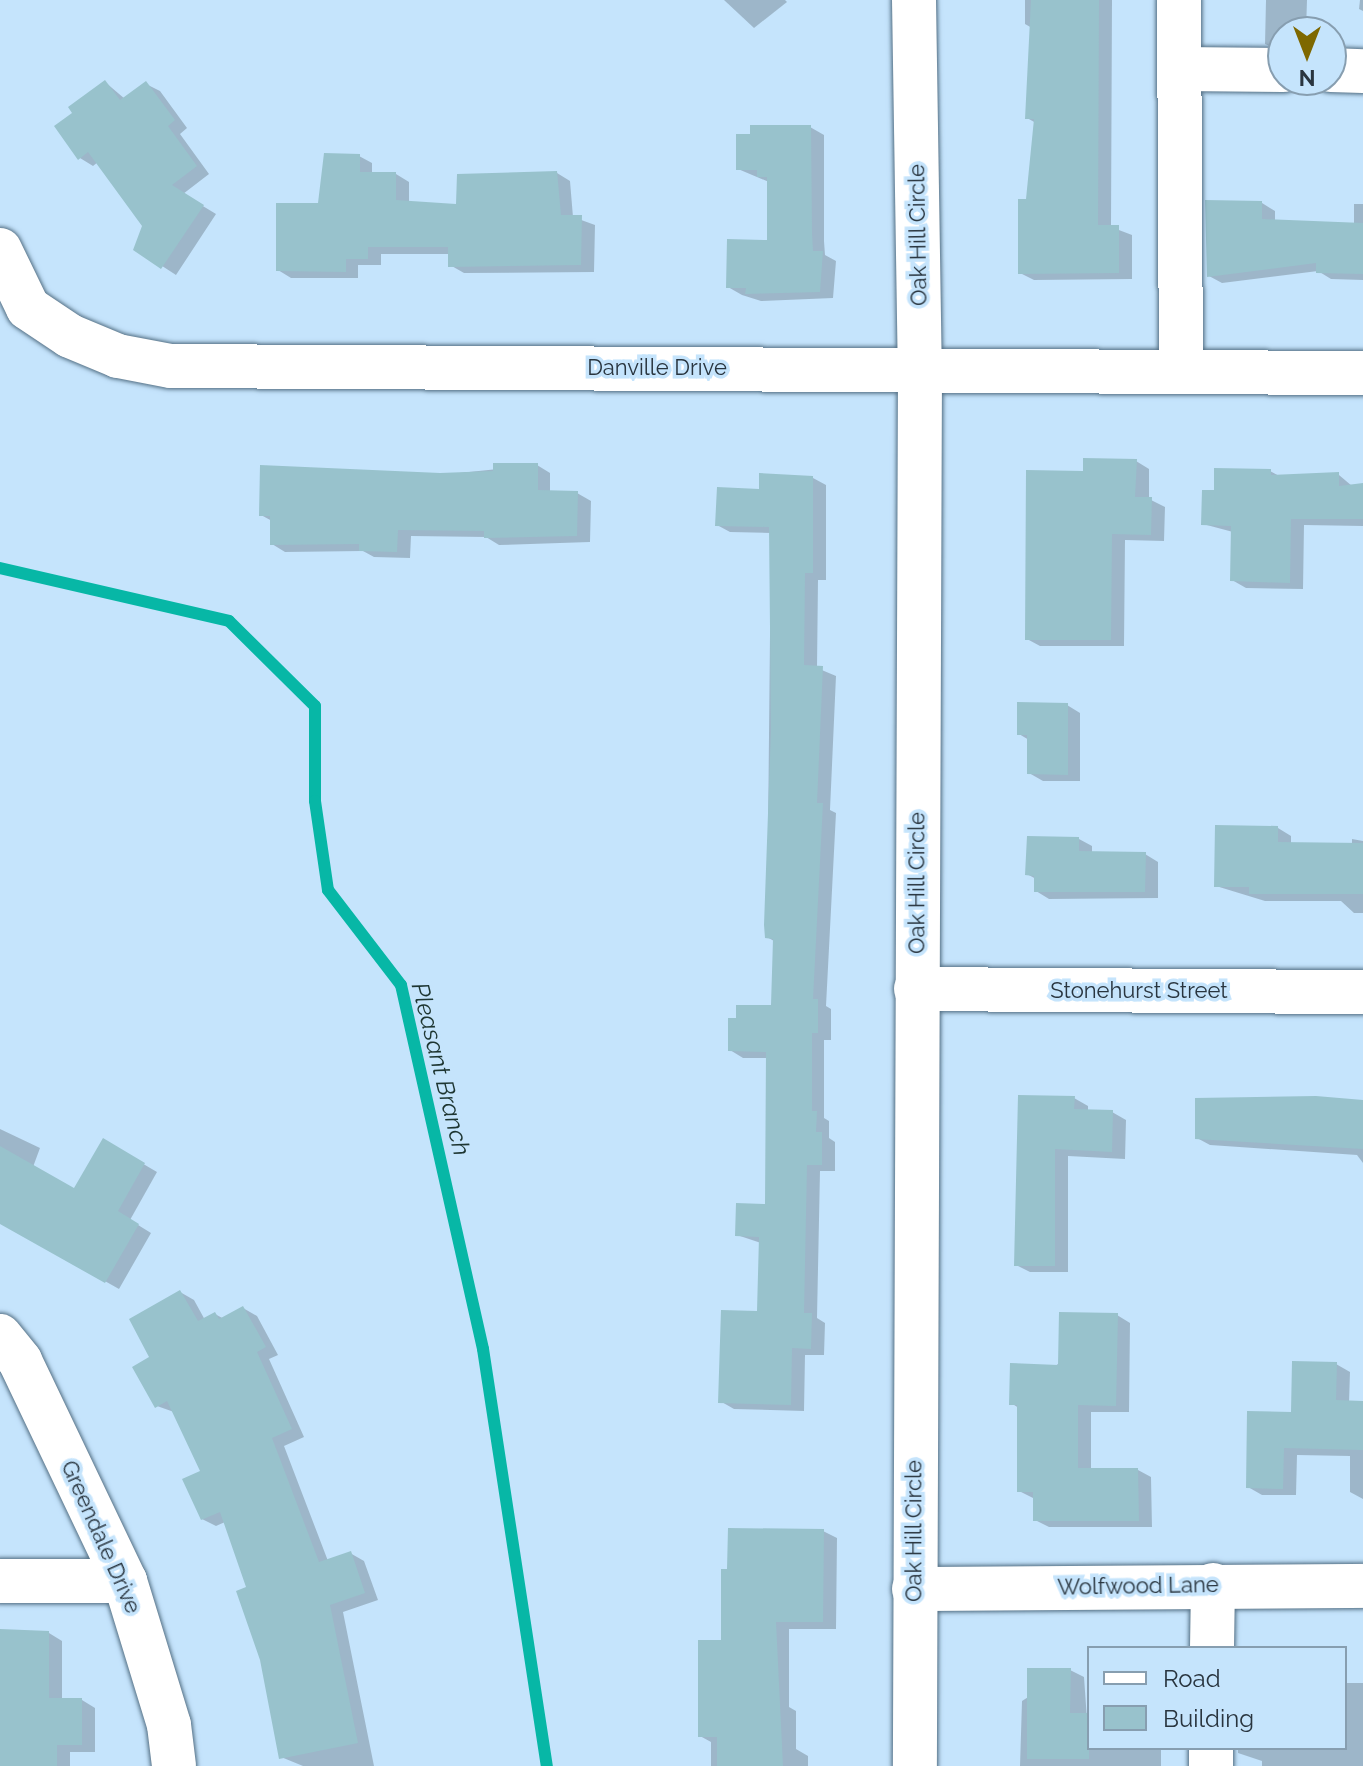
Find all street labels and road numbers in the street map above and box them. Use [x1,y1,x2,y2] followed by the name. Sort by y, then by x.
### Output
[904,164,932,306] street label: Oak Hill Circle
[587,355,727,381] street label: Danville Drive
[904,812,930,954] street label: Oak Hill Circle
[1050,978,1228,1004] street label: Stonehurst Street
[55,1457,147,1617] street label: Greendale Drive
[901,1460,927,1602] street label: Oak Hill Circle
[1057,1571,1219,1601] street label: Wolfwood Lane

